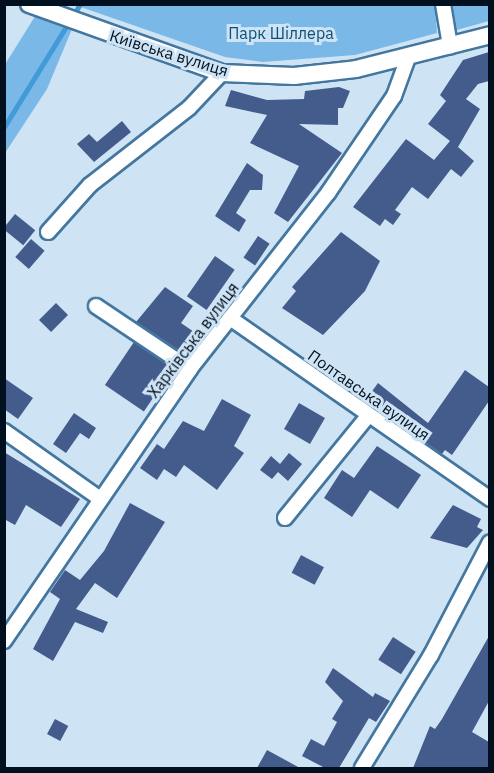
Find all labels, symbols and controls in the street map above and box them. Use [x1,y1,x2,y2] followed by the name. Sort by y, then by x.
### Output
[228,23,334,43] park label: Парк Шіллера
[107,26,231,80] street label: Київська вулиця
[143,278,243,402] street label: Харківська вулиця
[304,346,434,444] street label: Полтавська вулиця

